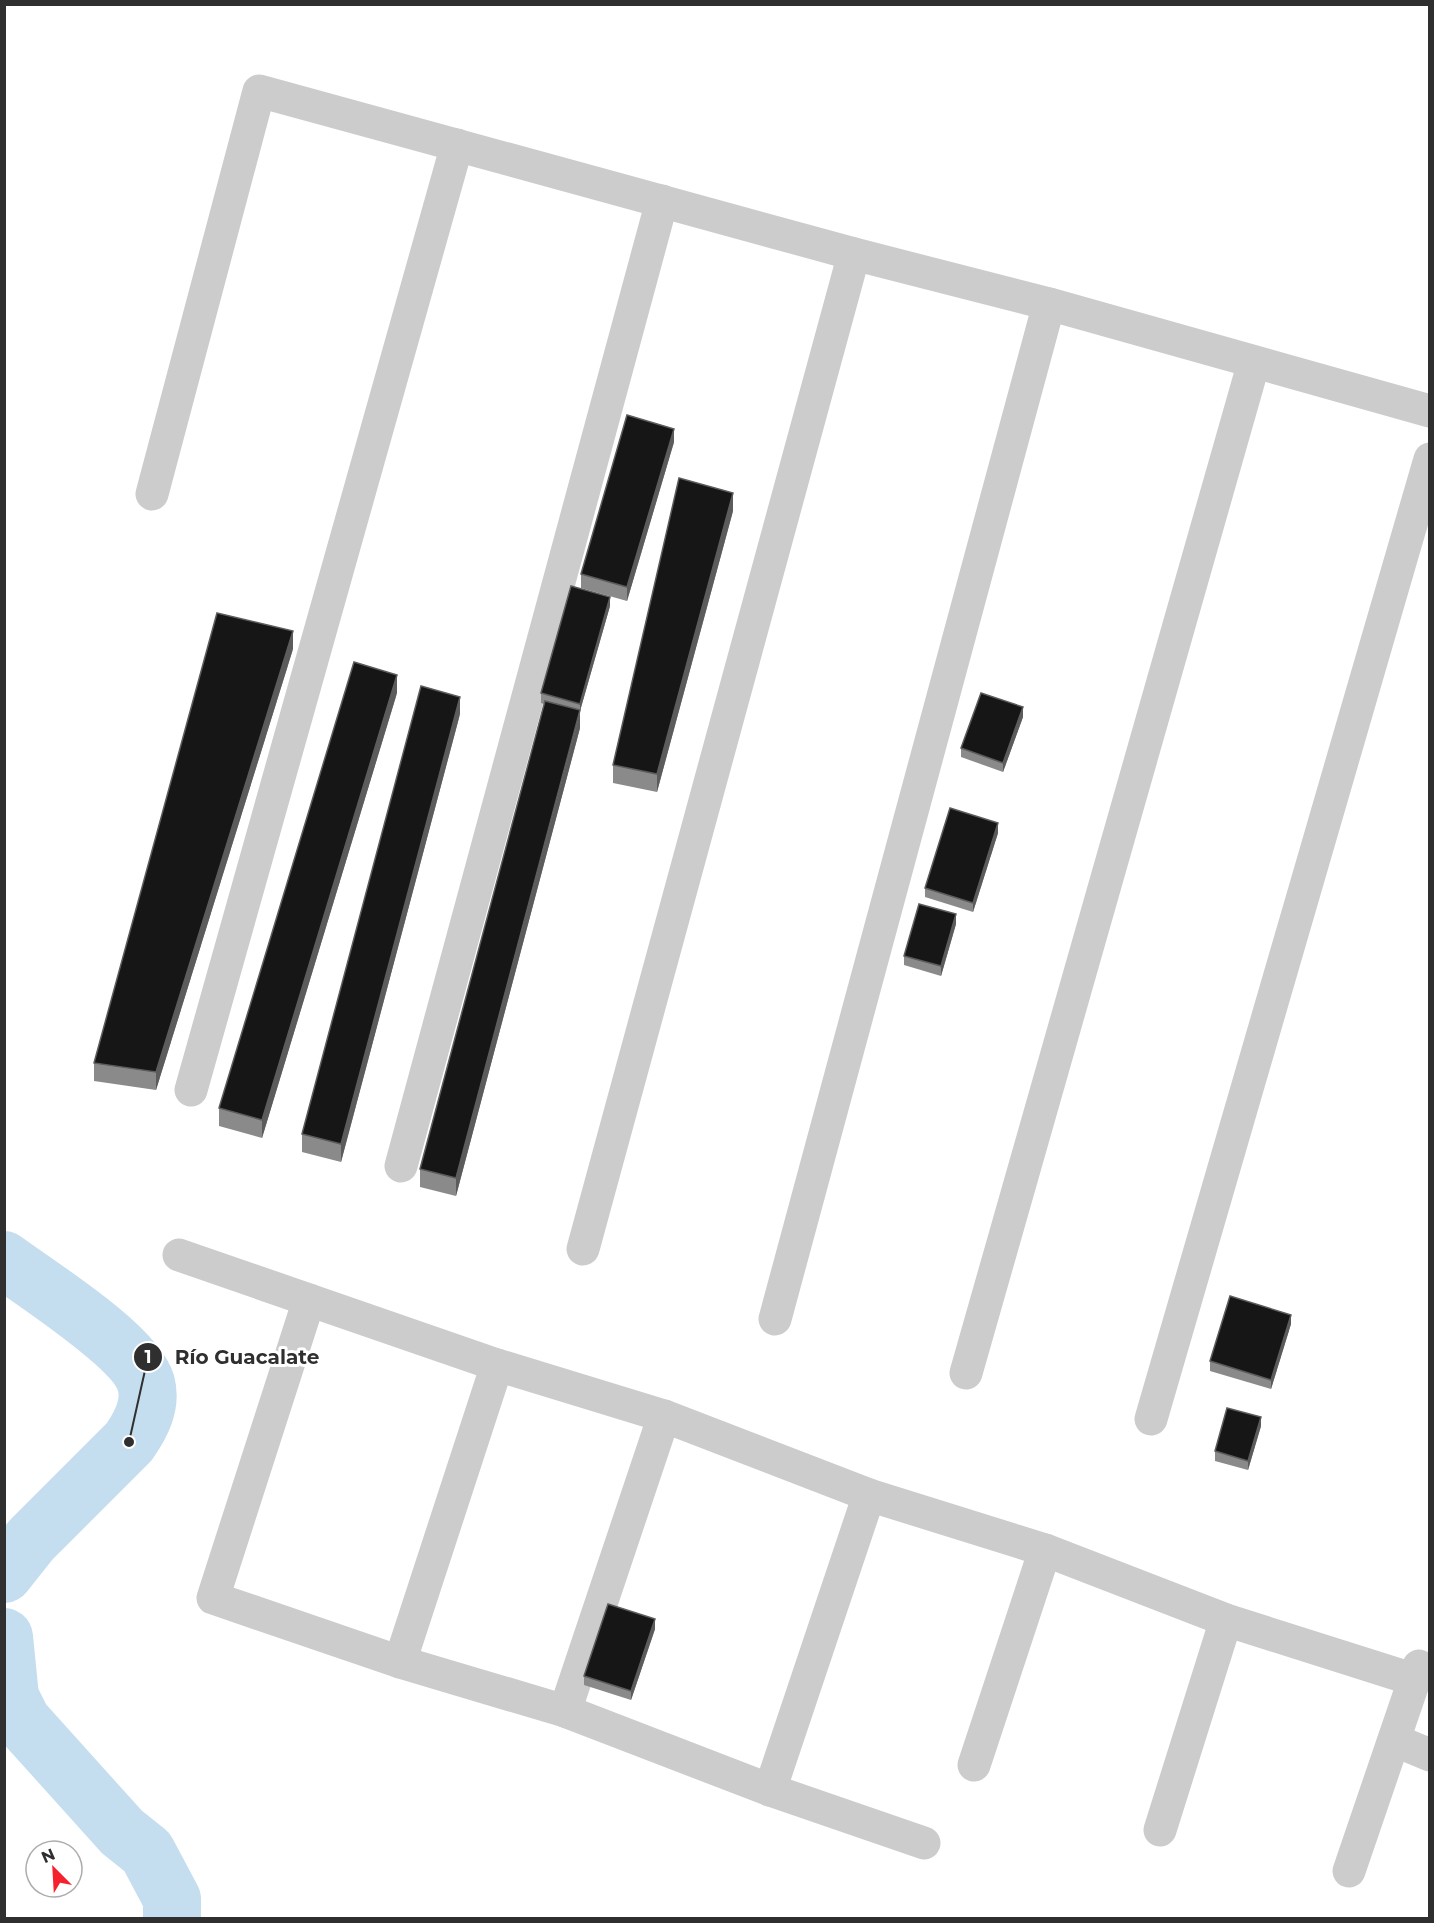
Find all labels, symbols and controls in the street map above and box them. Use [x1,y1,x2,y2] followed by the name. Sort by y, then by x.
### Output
[133,1338,331,1376] callout: Río Guacalate
[175,1345,319,1369] text: Río Guacalate
[144,1346,152,1368] text: 1
[24,1839,84,1899] north arrow
[38,1844,58,1867] text: N

